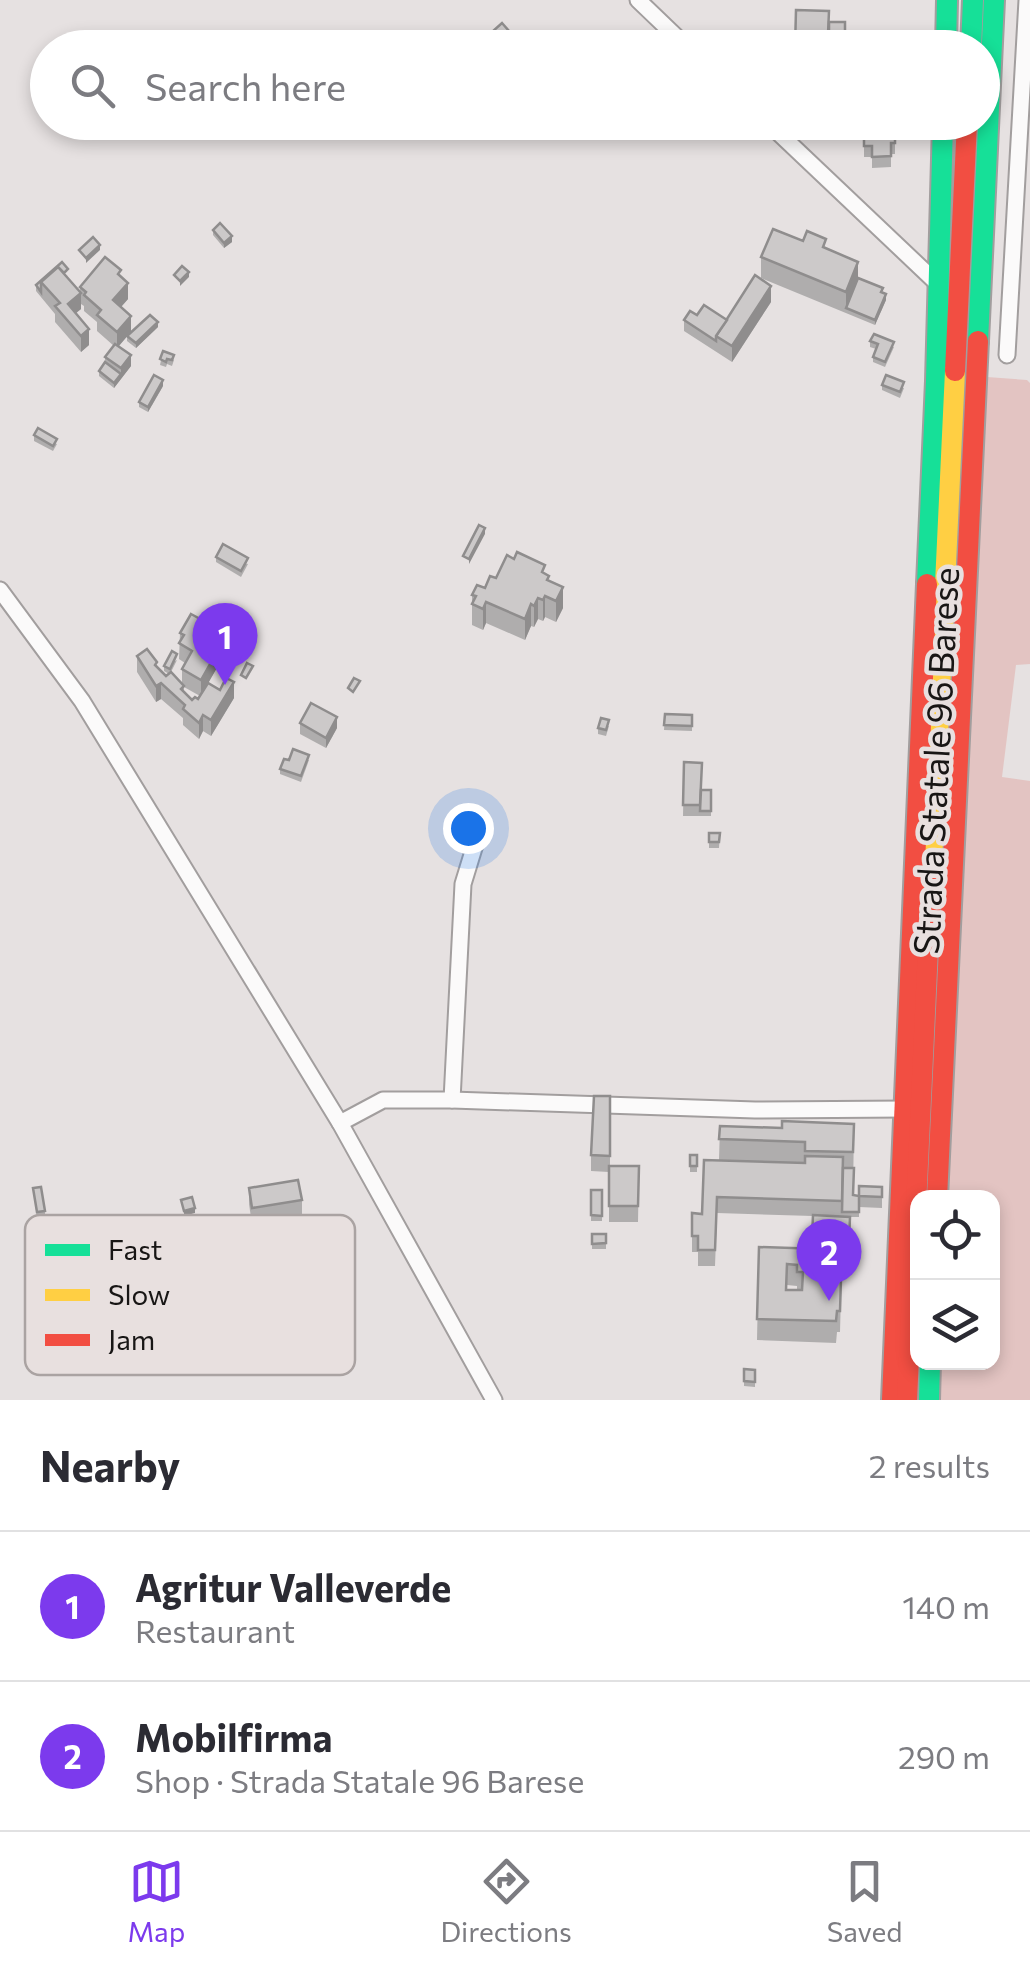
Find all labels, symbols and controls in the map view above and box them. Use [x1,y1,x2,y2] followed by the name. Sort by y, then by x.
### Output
[30,30,1000,140] search box
[65,58,120,113] icon: search
[145,62,346,109] text: Search here
[903,566,966,956] street label: Strada Statale 96 Barese
[192,602,258,685] pin: 1
[443,803,494,854] your location
[910,1190,1000,1370] map controls
[910,1190,1000,1280] button: locate
[25,1215,355,1375] legend
[796,1218,862,1301] pin: 2
[108,1232,162,1266] text: Fast
[108,1277,170,1311] text: Slow
[910,1280,1000,1370] button: layers
[108,1322,155,1356] text: Jam
[40,1439,180,1491] text: Nearby
[869,1445,990,1485] text: 2 results
[135,1563,451,1610] text: Agritur Valleverde
[65,1586,80,1626] text: 1
[902,1586,990,1626] text: 140 m
[135,1610,295,1650] text: Restaurant
[135,1713,333,1760] text: Mobilfirma
[63,1736,82,1776] text: 2
[898,1736,990,1776] text: 290 m
[135,1760,584,1800] text: Shop · Strada Statale 96 Barese
[128,1854,185,1948] tab: Map
[440,1854,572,1948] tab: Directions
[827,1854,902,1948] tab: Saved

